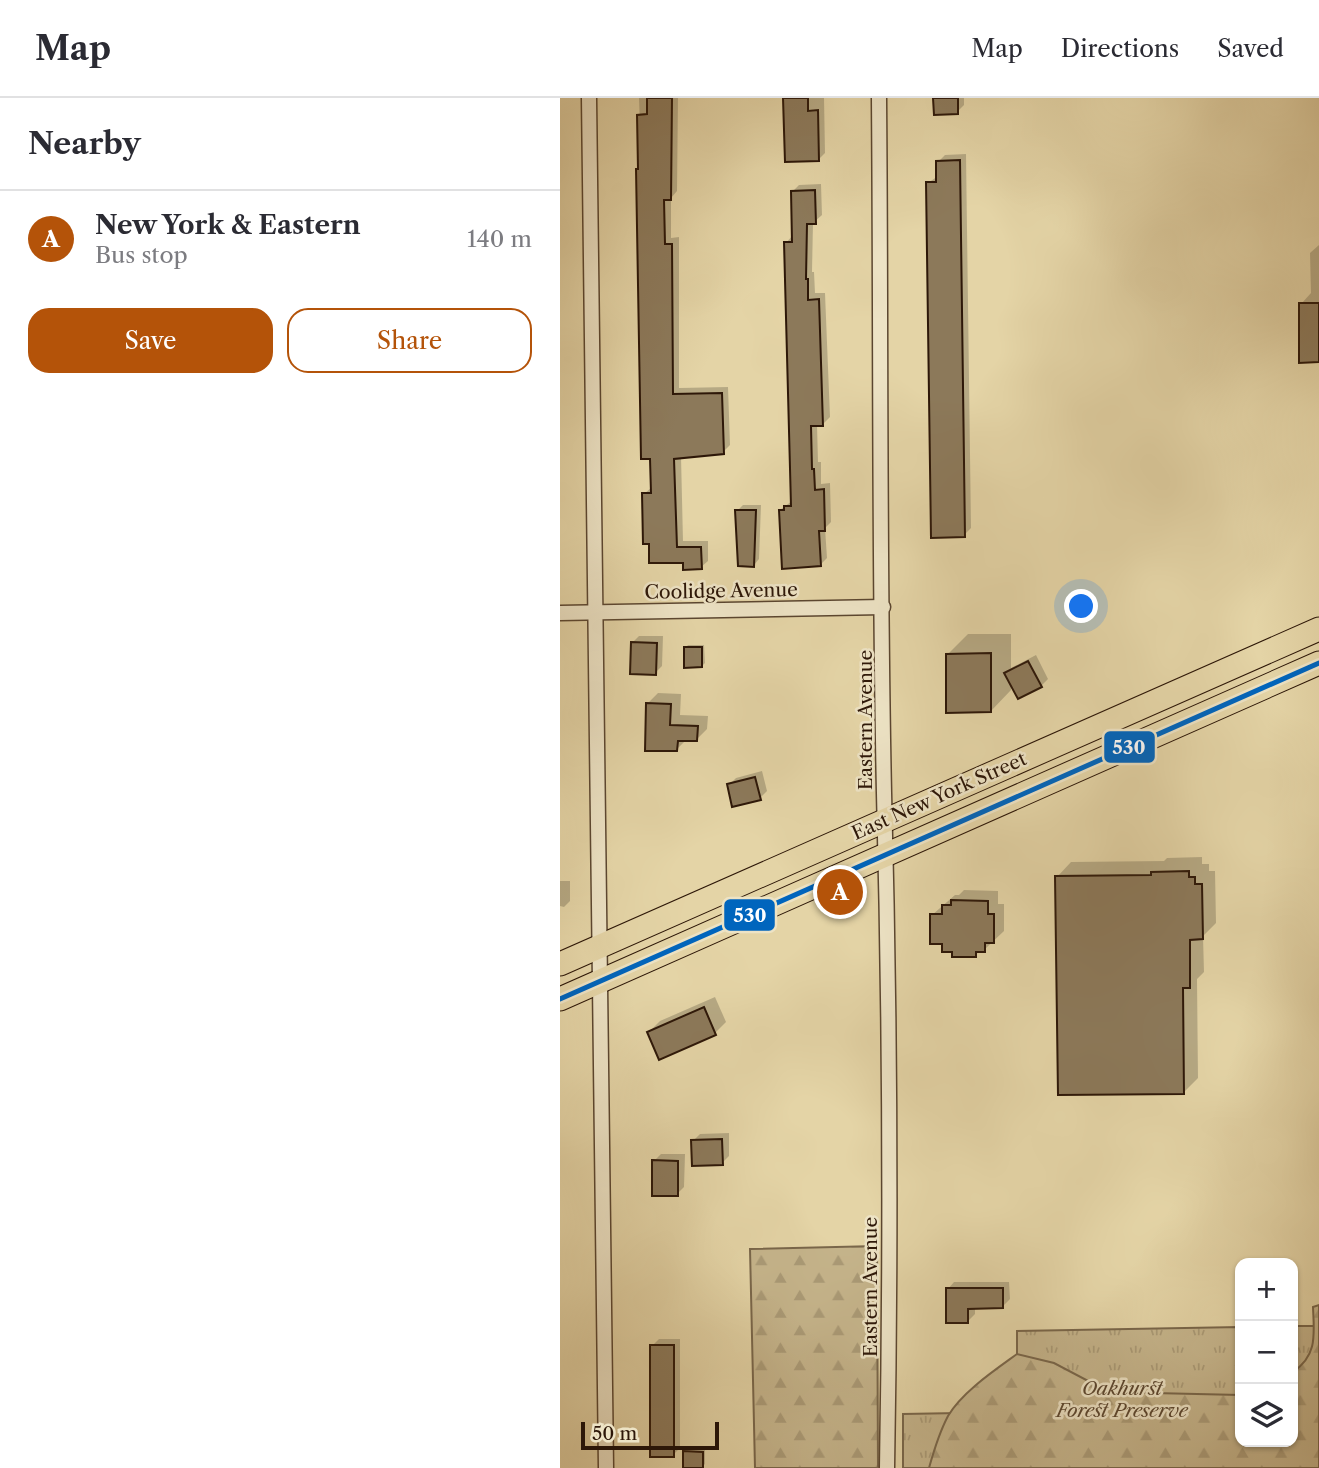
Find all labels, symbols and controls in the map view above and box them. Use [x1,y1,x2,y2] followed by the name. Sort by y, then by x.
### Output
[35,28,111,69] text: Map
[971,34,1023,63] text: Map
[1061,34,1179,63] text: Directions
[1217,34,1284,63] text: Saved
[28,125,141,162] text: Nearby
[95,209,360,241] text: New York & Eastern
[42,225,60,253] text: A
[467,225,532,253] text: 140 m
[95,241,188,269] text: Bus stop
[28,308,273,373] button: Save
[287,308,532,373] button: Share
[644,578,798,604] street label: Coolidge Avenue
[1064,589,1098,623] your location
[854,650,877,790] street label: Eastern Avenue
[1103,730,1156,764] line badge: 530
[1112,736,1146,759] text: 530
[848,747,1030,845] street label: East New York Street
[817,866,863,918] pin: A
[723,898,776,932] line badge: 530
[733,904,767,927] text: 530
[859,1217,882,1357] street label: Eastern Avenue
[1235,1258,1298,1447] map controls
[1235,1258,1298,1321] button: +
[1235,1321,1298,1384] button: −
[1054,1377,1189,1422] park label: Oakhurst Forest Preserve
[1235,1384,1298,1447] button: layers
[581,1419,719,1451] scale bar
[592,1422,637,1445] text: 50 m

